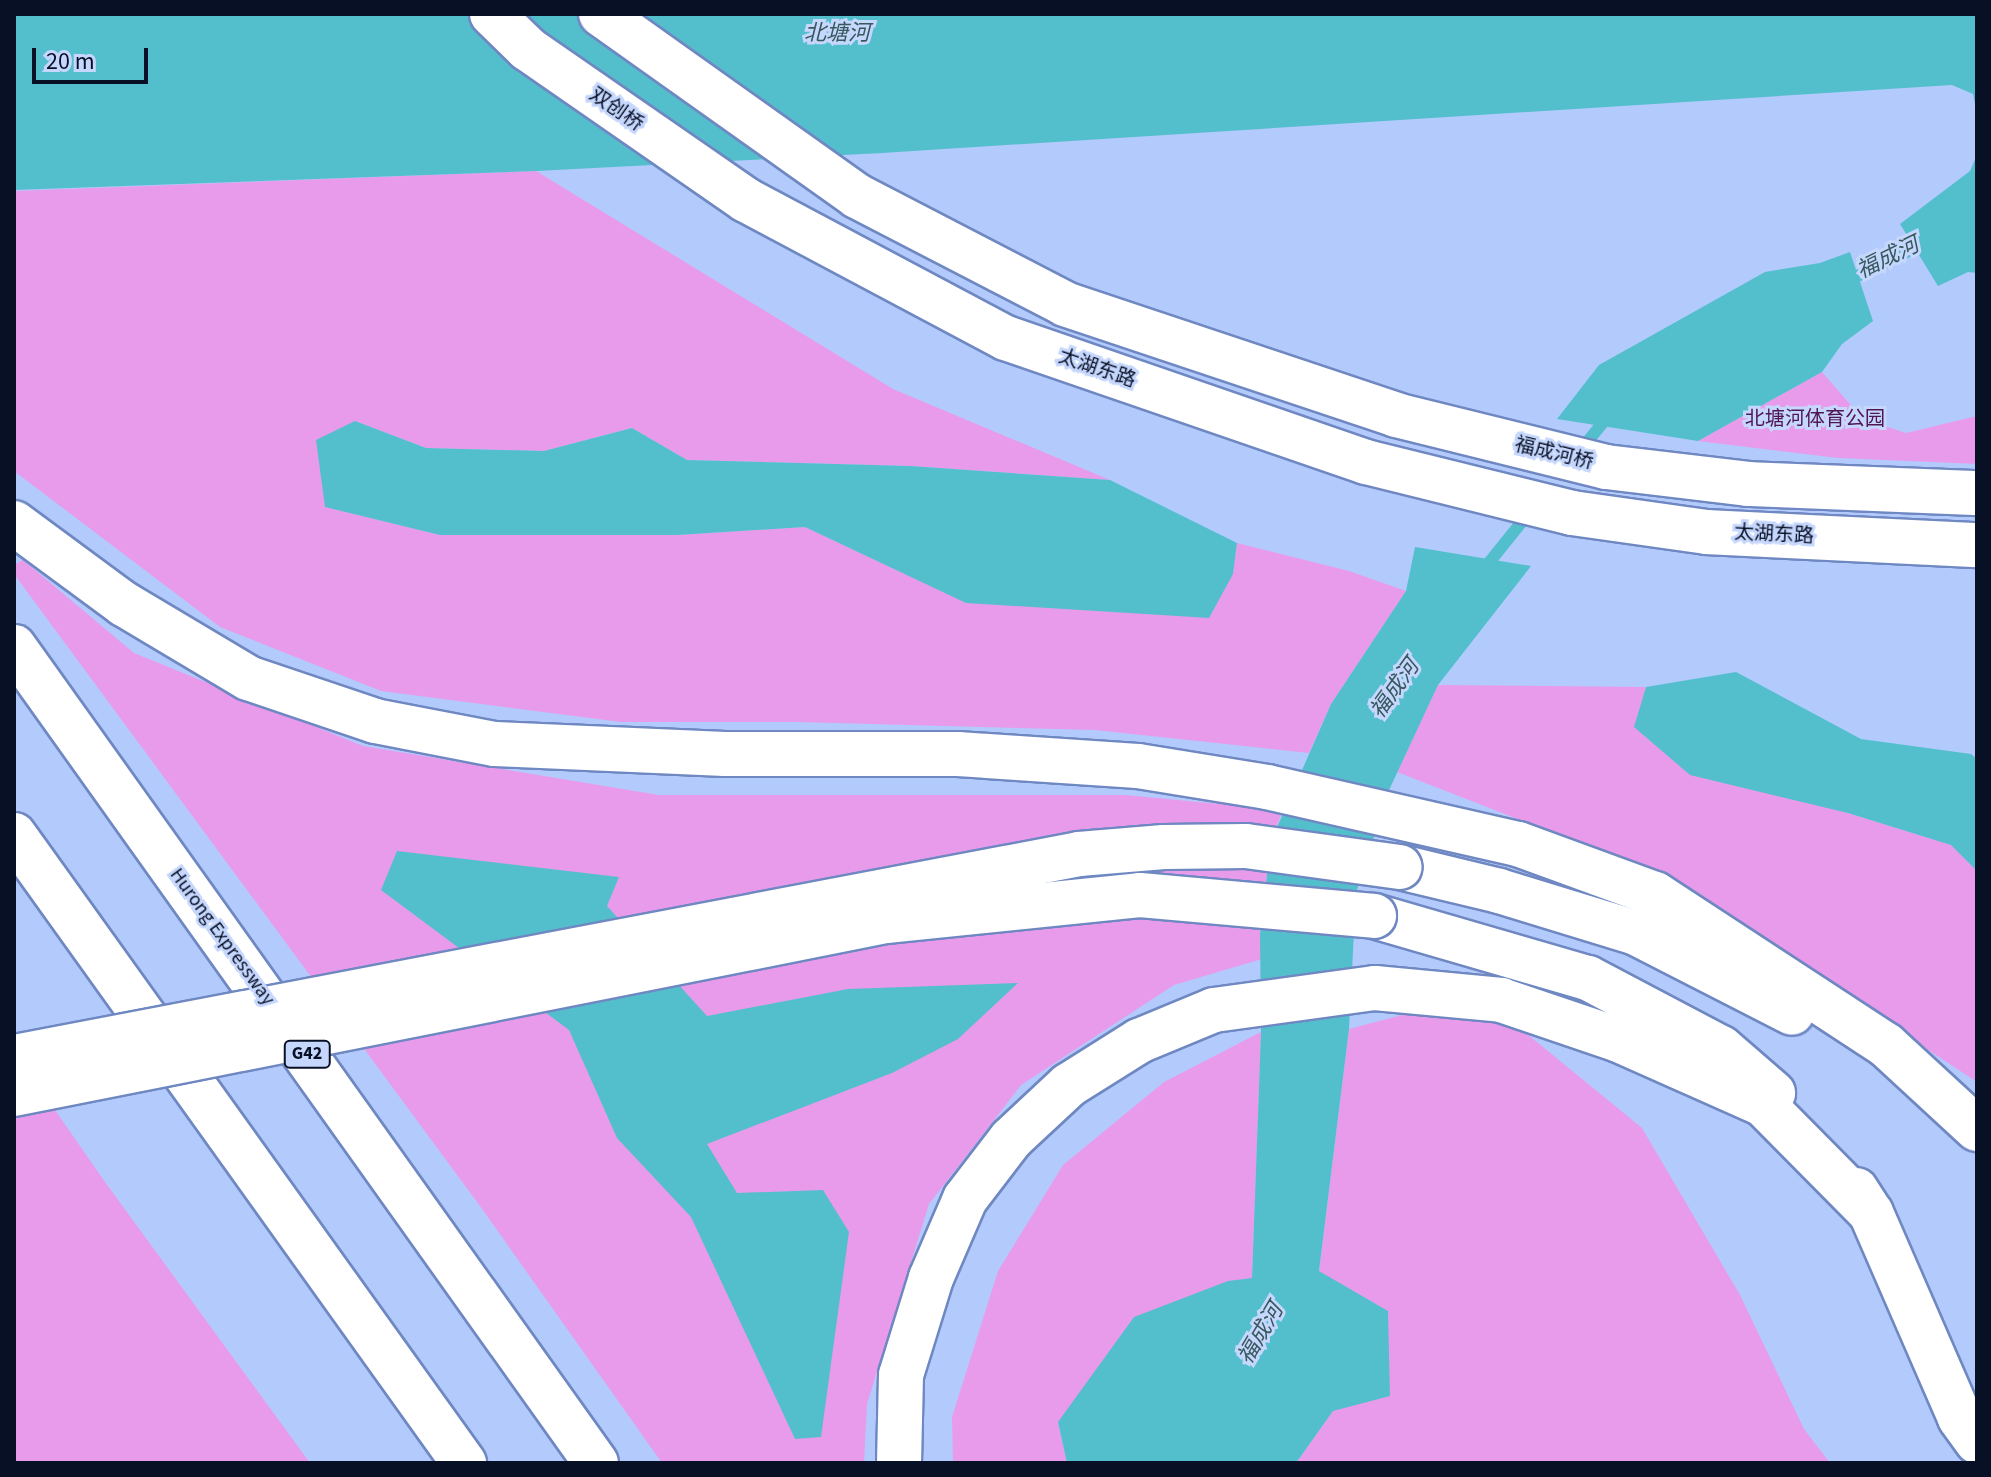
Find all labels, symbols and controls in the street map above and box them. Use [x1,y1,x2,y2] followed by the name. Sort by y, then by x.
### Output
[804,21,870,47] water label: 北塘河
[36,32,152,82] scale bar
[46,44,95,79] text: 20 m
[585,83,647,137] street label: 双创桥
[1853,232,1923,284] water label: 福成河
[1055,345,1139,393] street label: 太湖东路
[1745,407,1885,431] park label: 北塘河体育公园
[1512,433,1596,475] street label: 福成河桥
[1733,521,1815,549] street label: 太湖东路
[1365,655,1425,723] water label: 福成河
[164,864,280,1010] street label: Hurong Expressway
[283,1040,331,1068] road number: G42
[1233,1299,1289,1369] water label: 福成河

